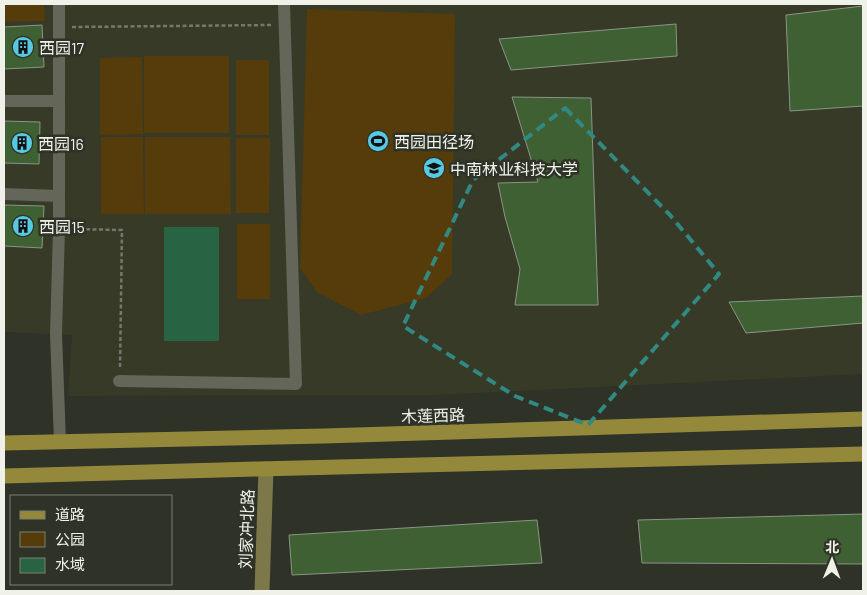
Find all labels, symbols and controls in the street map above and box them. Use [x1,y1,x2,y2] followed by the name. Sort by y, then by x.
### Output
[11,35,35,59] building icon: 西园17
[39,38,85,57] place label: 西园17
[366,129,390,153] sports icon: 西园田径场
[10,131,34,155] building icon: 西园16
[394,132,474,151] place label: 西园田径场
[38,134,84,153] place label: 西园16
[422,156,446,180] school or university icon: 中南林业科技大学
[450,159,578,178] place label: 中南林业科技大学
[11,214,35,238] building icon: 西园15
[39,217,85,236] place label: 西园15
[401,404,465,426] street label: 木莲西路
[235,489,257,569] street label: 刘家冲北路
[10,495,172,585] legend
[55,505,85,523] text: 道路
[55,530,85,548] text: 公园
[807,535,857,585] north arrow
[825,538,839,555] text: 北
[55,555,85,573] text: 水域

